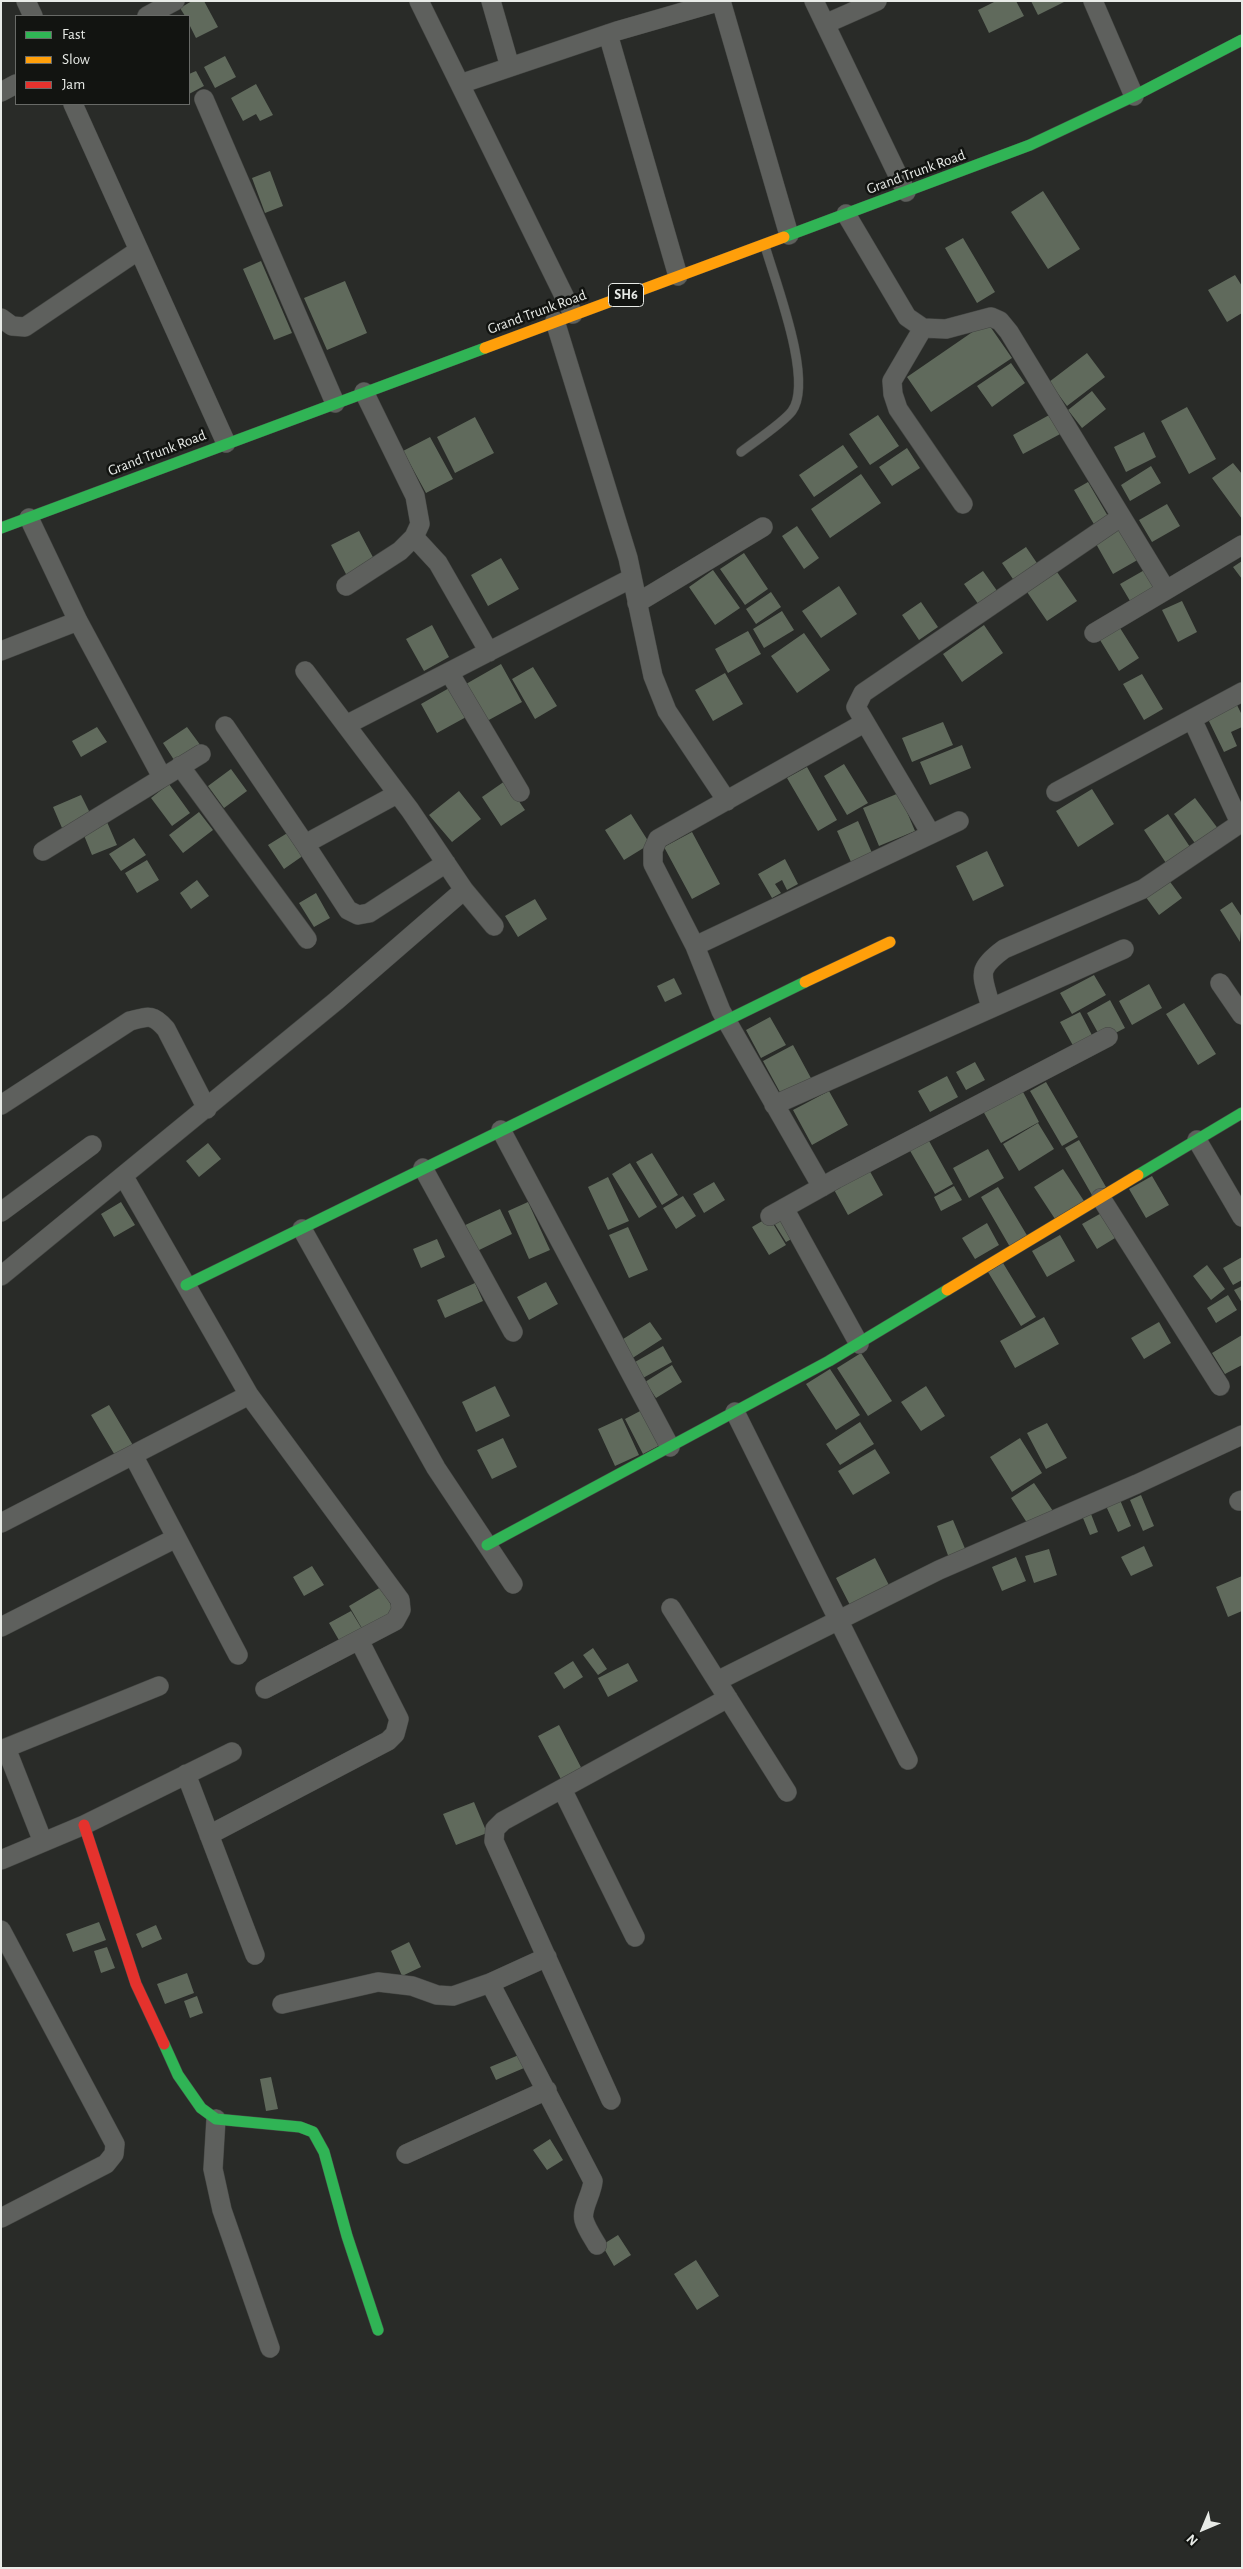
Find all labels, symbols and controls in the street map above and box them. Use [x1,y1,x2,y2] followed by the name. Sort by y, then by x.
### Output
[15,15,190,105] legend
[62,27,85,42] text: Fast
[62,52,90,67] text: Slow
[62,77,85,92] text: Jam
[864,146,968,198] street label: Grand Trunk Road
[608,284,644,306] road number: SH6
[485,286,589,338] street label: Grand Trunk Road
[105,426,209,480] street label: Grand Trunk Road
[1178,2504,1228,2554] north arrow
[1184,2531,1201,2548] text: N

